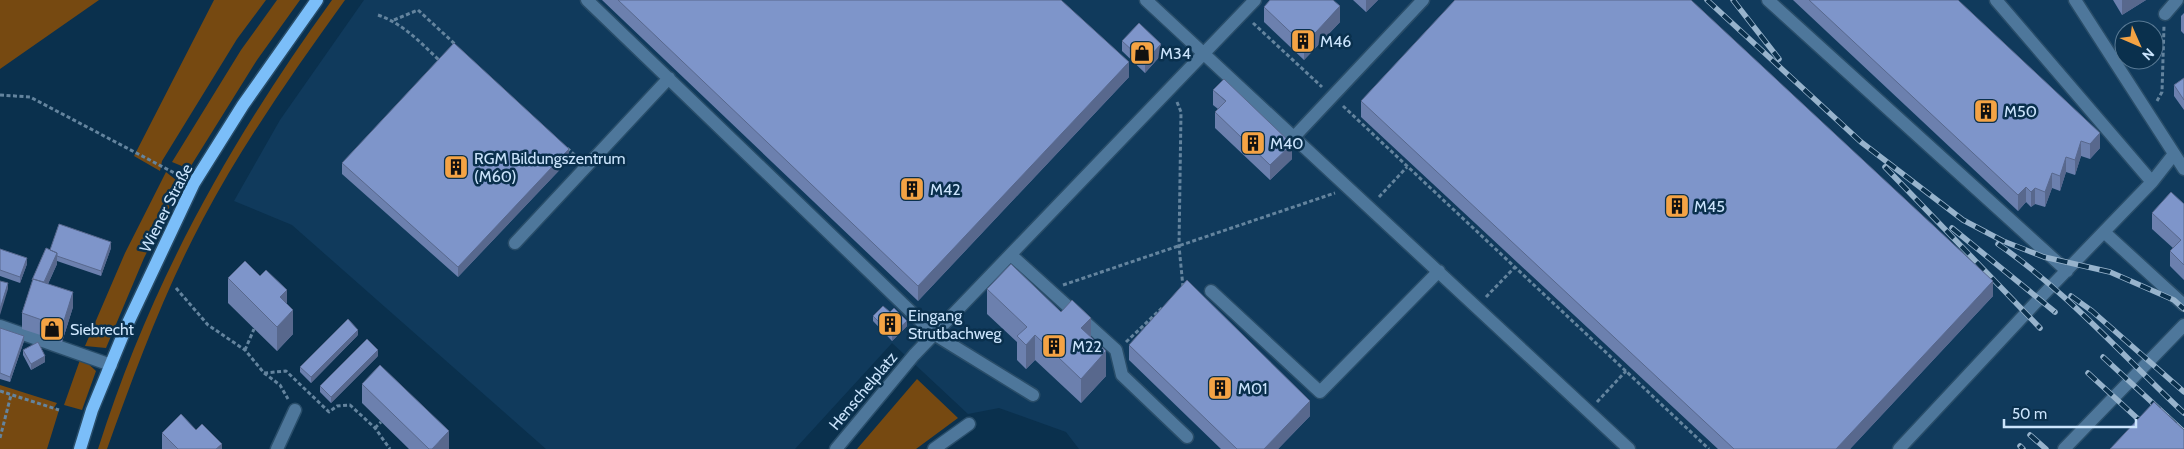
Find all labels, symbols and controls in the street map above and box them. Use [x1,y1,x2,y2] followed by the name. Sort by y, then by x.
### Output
[2114,20,2164,70] north arrow
[1290,28,1316,54] building icon: M46
[1320,32,1351,51] place label: M46
[1129,40,1155,66] shop icon: M34
[1160,44,1191,63] place label: M34
[2138,44,2158,64] text: N
[1973,98,1999,124] building icon: M50
[2004,102,2037,121] place label: M50
[1240,130,1266,156] building icon: M40
[1270,134,1303,153] place label: M40
[474,149,626,186] place label: RGM Bildungszentrum (M60)
[443,154,469,180] building icon: RGM Bildungszentrum (M60)
[136,161,196,255] street label: Wiener Straße
[899,176,925,202] building icon: M42
[930,180,961,199] place label: M42
[1664,193,1690,219] building icon: M45
[1694,197,1725,216] place label: M45
[908,306,1002,343] place label: Eingang Strutbachweg
[877,311,903,337] building icon: Eingang Strutbachweg
[39,316,65,342] shop icon: Siebrecht
[70,320,135,339] place label: Siebrecht
[1041,333,1067,359] building icon: M22
[1072,337,1102,356] place label: M22
[825,348,901,434] street label: Henschelplatz
[1207,375,1233,401] building icon: M01
[1238,379,1267,398] place label: M01
[2004,396,2136,428] scale bar
[2012,405,2047,423] text: 50 m

